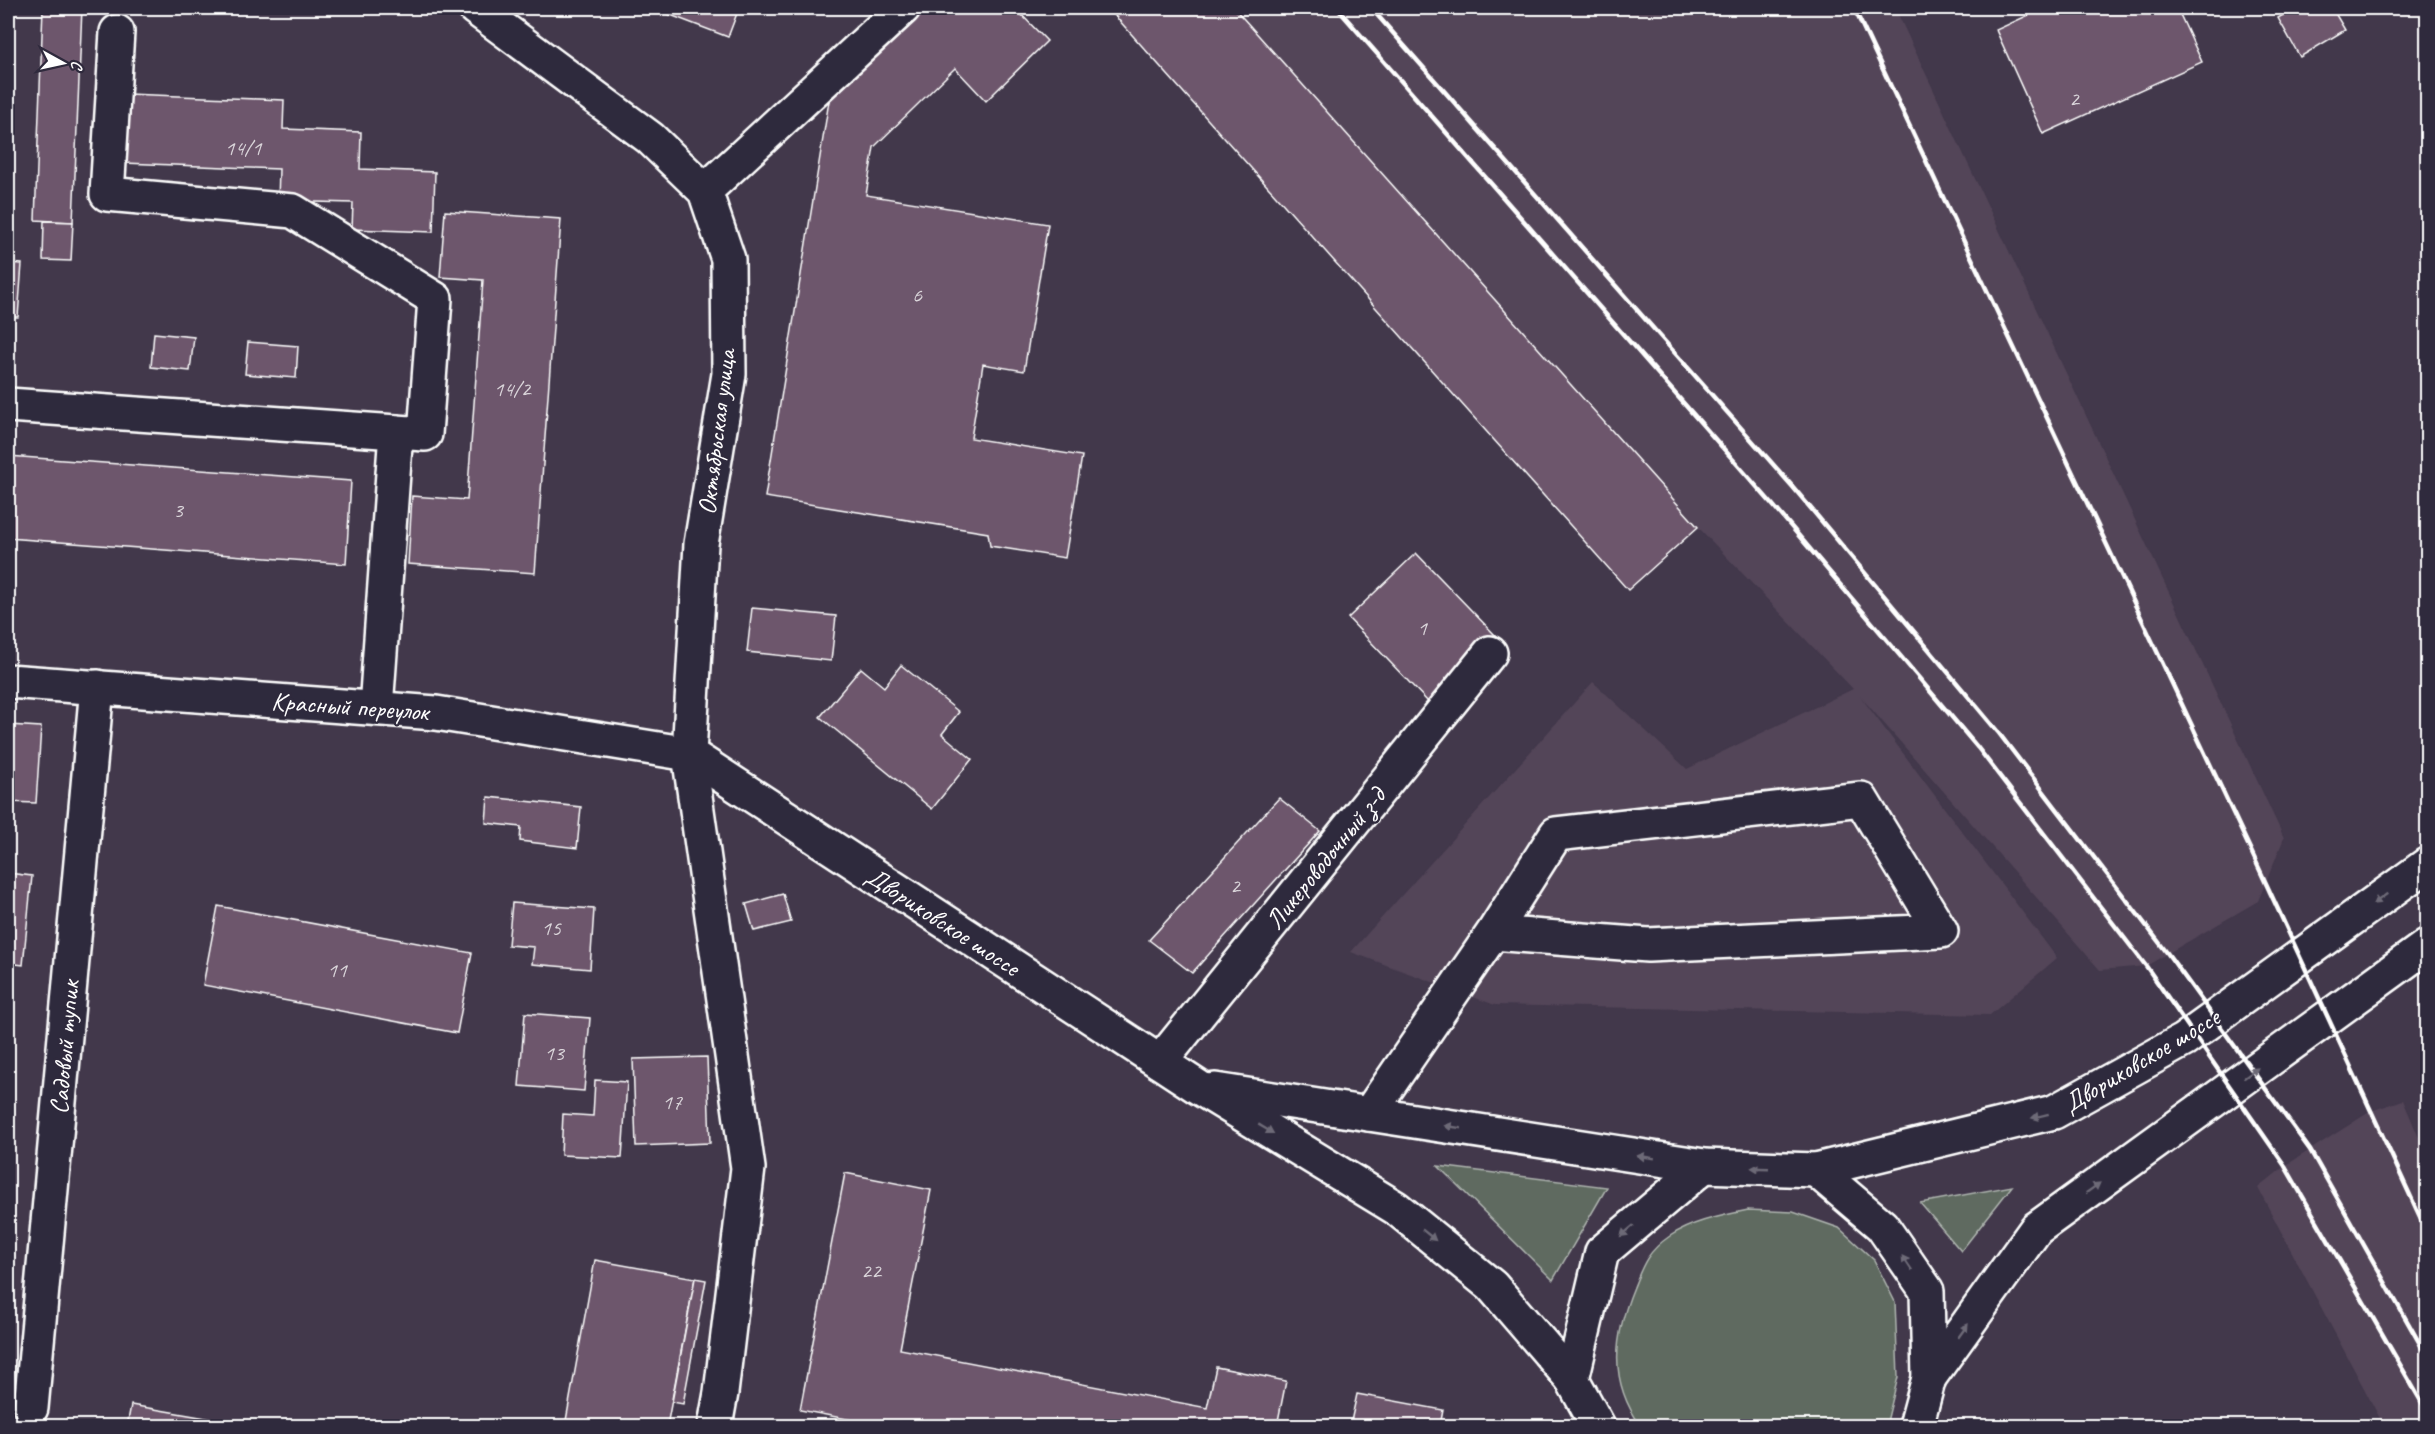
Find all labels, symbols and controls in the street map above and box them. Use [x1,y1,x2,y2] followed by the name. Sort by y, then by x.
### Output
[33,33,93,93] north arrow
[66,60,87,72] text: С
[2069,85,2081,113] house number: 2
[225,134,263,162] house number: 14/1
[912,281,923,309] house number: 6
[690,345,743,517] street label: Октябрьская улица
[494,375,533,403] house number: 14/2
[173,496,185,524] house number: 3
[1417,614,1428,642] house number: 1
[270,685,432,729] street label: Красный переулок
[1258,778,1395,937] street label: Ликероводочный з-д
[859,859,1028,985] street label: Двориковское шоссе
[1230,872,1242,900] house number: 2
[2373,892,2388,904] one-way arrow
[541,914,562,942] house number: 15
[327,956,348,984] house number: 11
[42,977,87,1115] street label: Садовый тупик
[2057,999,2228,1120] street label: Двориковское шоссе
[544,1039,566,1067] house number: 13
[2243,1068,2258,1080] one-way arrow
[662,1088,683,1116] house number: 17
[2031,1111,2049,1121] one-way arrow
[1258,1123,1274,1134] one-way arrow
[1444,1123,1463,1132] one-way arrow
[1636,1153,1655,1162] one-way arrow
[1750,1164,1769,1173] one-way arrow
[2084,1182,2100,1194] one-way arrow
[1620,1224,1635,1237] one-way arrow
[1421,1228,1437,1241] one-way arrow
[1902,1255,1913,1271] one-way arrow
[861,1257,883,1285] house number: 22
[1957,1323,1969,1338] one-way arrow

